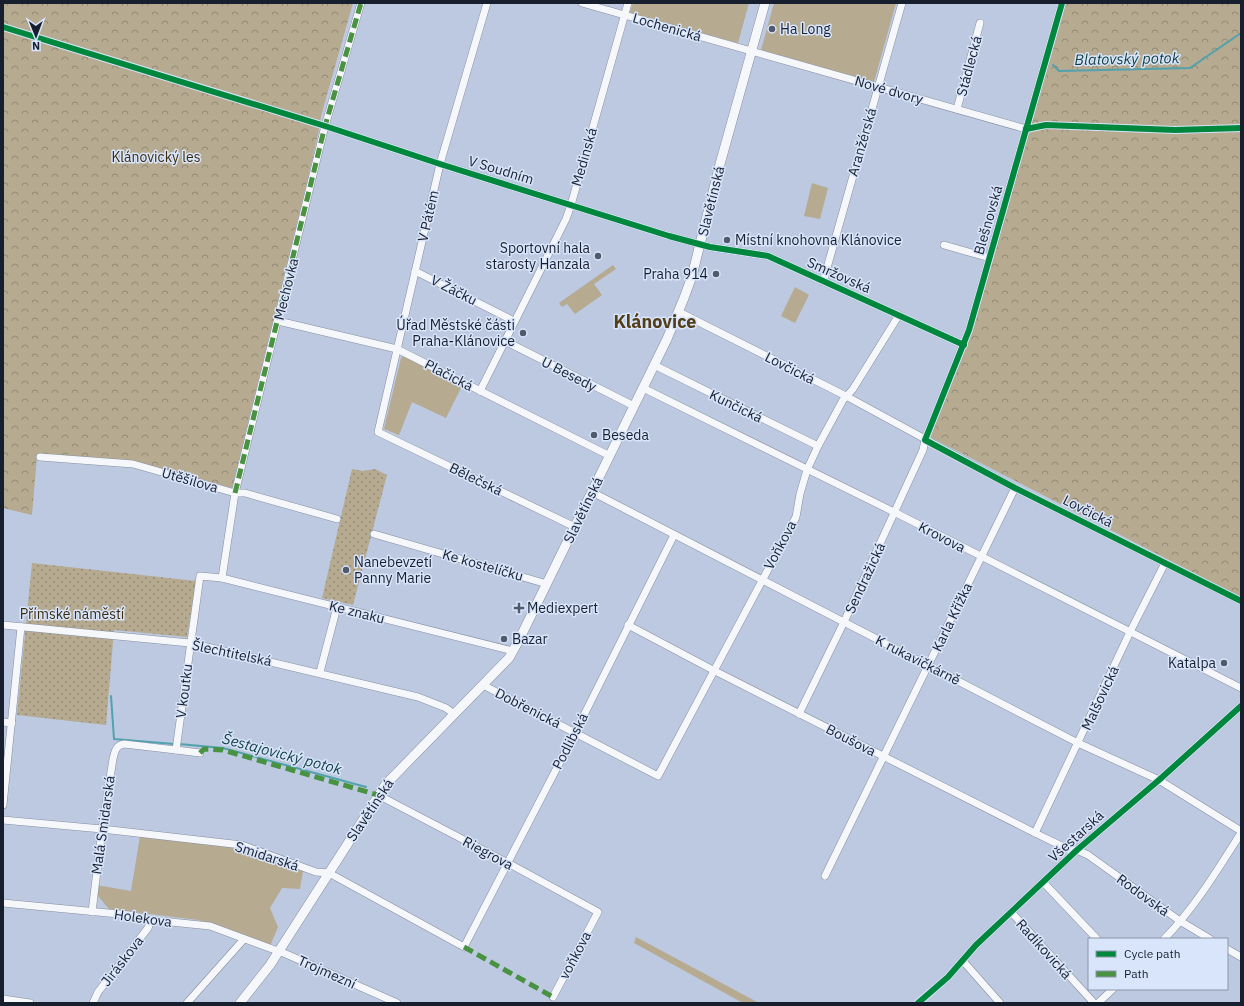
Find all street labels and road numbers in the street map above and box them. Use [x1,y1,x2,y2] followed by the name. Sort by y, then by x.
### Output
[631,9,704,46] street label: Lochenická
[952,33,986,98] street label: Stádlecká
[853,72,925,108] street label: Nové dvory
[844,105,880,178] street label: Aranžérská
[567,125,601,188] street label: Medinská
[466,152,536,188] street label: V Soudním
[694,164,729,238] street label: Slavětínská
[969,183,1007,257] street label: Blešnovská
[413,188,443,244] street label: V Pátém
[804,253,874,297] street label: Smržovská
[270,256,303,322] street label: Mechovka
[428,270,481,309] street label: V Žáčku
[762,348,818,388] street label: Lovčická
[539,353,599,395] street label: U Besedy
[422,355,477,395] street label: Plačická
[706,385,766,427] street label: Kunčická
[446,458,506,500] street label: Bělečská
[160,463,221,497] street label: Utěšilova
[559,473,607,546] street label: Slavětínská
[1060,491,1116,531] street label: Lovčická
[760,517,801,573] street label: Voňkova
[916,518,969,557] street label: Krovova
[841,539,889,616] street label: Sendražická
[440,545,526,585] street label: Ke kostelíčku
[928,579,977,654] street label: Karla Křížka
[327,596,387,628] street label: Ke znaku
[873,631,964,689] street label: K rukavičkárně
[191,635,274,670] street label: Šlechtitelská
[1077,662,1123,733] street label: Malšovická
[172,663,196,719] street label: V koutku
[492,684,564,732] street label: Dobřenická
[548,709,592,772] street label: Podlibská
[823,720,879,760] street label: Boušova
[87,774,119,876] street label: Malá Smidarská
[342,775,398,845] street label: Slavětínská
[1044,806,1108,866] street label: Všestarská
[460,832,517,874] street label: Riegrova
[233,837,302,875] street label: Smidarská
[1113,870,1173,920] street label: Rodovská
[113,905,174,931] street label: Holekova
[1012,915,1076,983] street label: Radíkovická
[555,928,595,982] street label: voňkova
[97,932,148,990] street label: Jiráskova
[295,951,359,993] street label: Trojmezní

